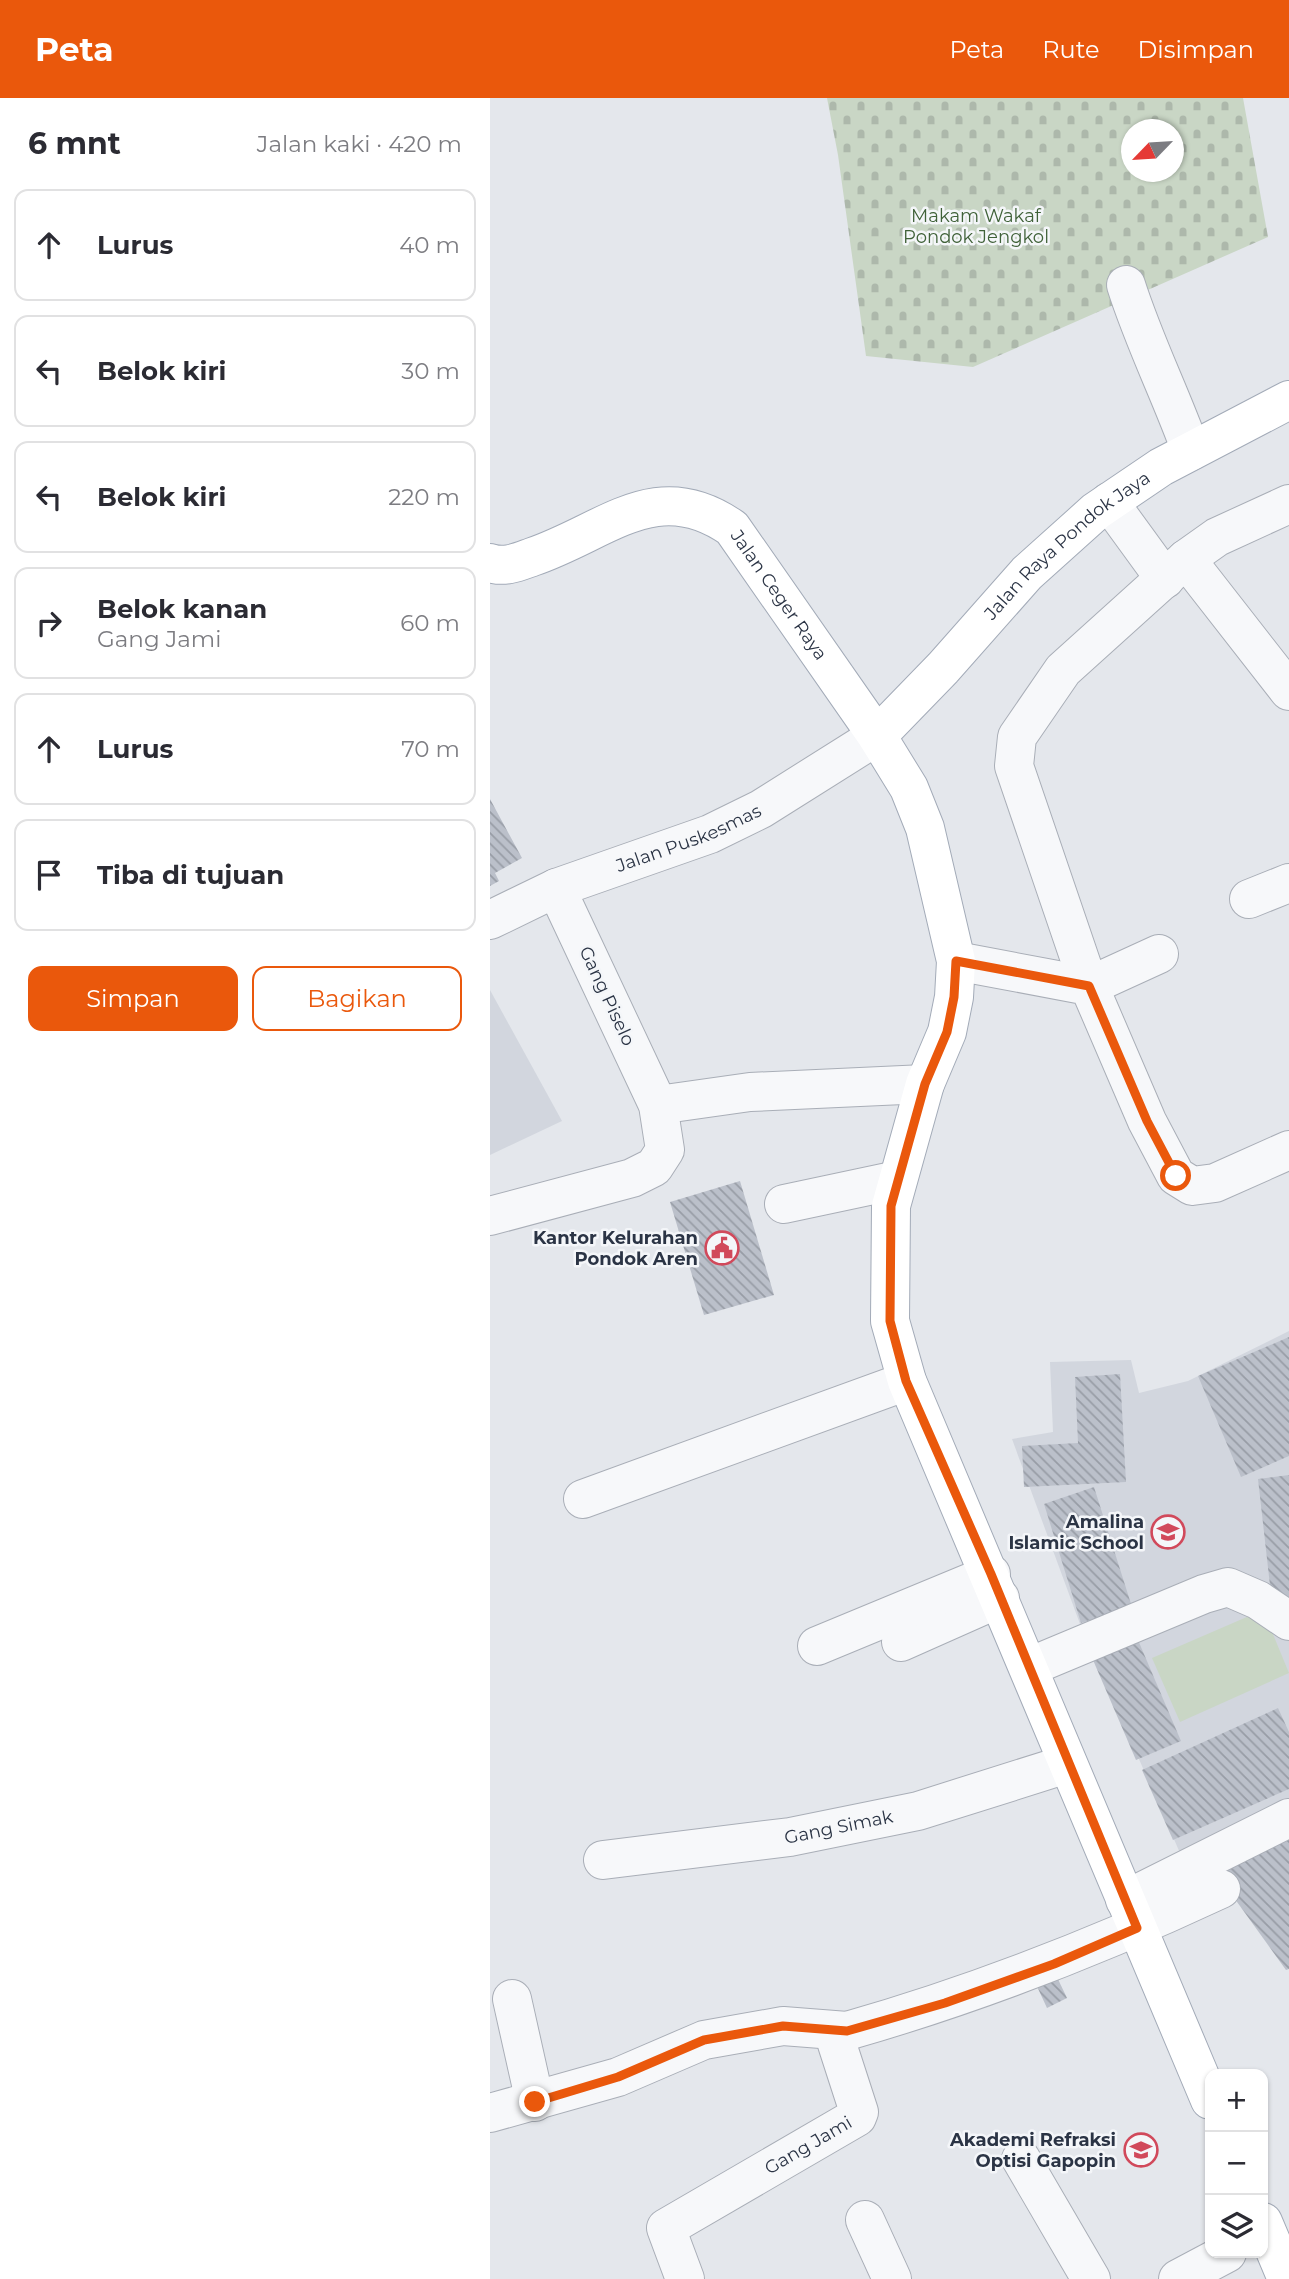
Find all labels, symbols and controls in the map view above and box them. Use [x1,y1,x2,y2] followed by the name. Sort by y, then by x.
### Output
[35,29,114,69] text: Peta
[949,35,1004,64] text: Peta
[1042,35,1100,64] text: Rute
[1138,35,1254,64] text: Disimpan
[1121,119,1184,182] north arrow
[28,125,121,162] text: 6 mnt
[257,130,462,158] text: Jalan kaki · 420 m
[903,205,1049,248] park label: Makam Wakaf Pondok Jengkol
[30,226,68,264] icon: ahead
[97,229,173,261] text: Lurus
[399,231,460,259] text: 40 m
[30,352,68,390] icon: left
[97,355,226,387] text: Belok kiri
[401,357,460,385] text: 30 m
[979,467,1154,625] street label: Jalan Raya Pondok Jaya
[30,478,68,516] icon: left
[97,481,226,513] text: Belok kiri
[388,483,460,511] text: 220 m
[725,525,832,664] street label: Jalan Ceger Raya
[97,593,267,625] text: Belok kanan
[30,604,68,642] icon: right
[400,609,460,637] text: 60 m
[97,625,221,653] text: Gang Jami
[30,730,68,768] icon: ahead
[97,733,173,765] text: Lurus
[401,735,460,763] text: 70 m
[612,800,765,877] street label: Jalan Puskesmas
[30,856,68,894] icon: arrive
[97,859,284,891] text: Tiba di tujuan
[574,943,640,1049] street label: Gang Piselo
[28,966,238,1031] button: Simpan
[252,966,462,1031] button: Bagikan
[1160,1160,1191,1191] route start
[533,1227,698,1270] place label: Kantor Kelurahan Pondok Aren
[703,1229,741,1267] public building icon: Kantor Kelurahan Pondok Aren
[1008,1511,1144,1554] place label: Amalina Islamic School
[1149,1513,1187,1551] school or university icon: Amalina Islamic School
[782,1805,895,1849] street label: Gang Simak
[1205,2069,1268,2258] map controls
[1205,2069,1268,2132] button: +
[519,2086,550,2117] route end
[761,2111,856,2179] street label: Gang Jami
[949,2129,1116,2172] place label: Akademi Refraksi Optisi Gapopin
[1122,2131,1160,2169] school or university icon: Akademi Refraksi Optisi Gapopin
[1205,2132,1268,2195] button: −
[1205,2195,1268,2258] button: layers

